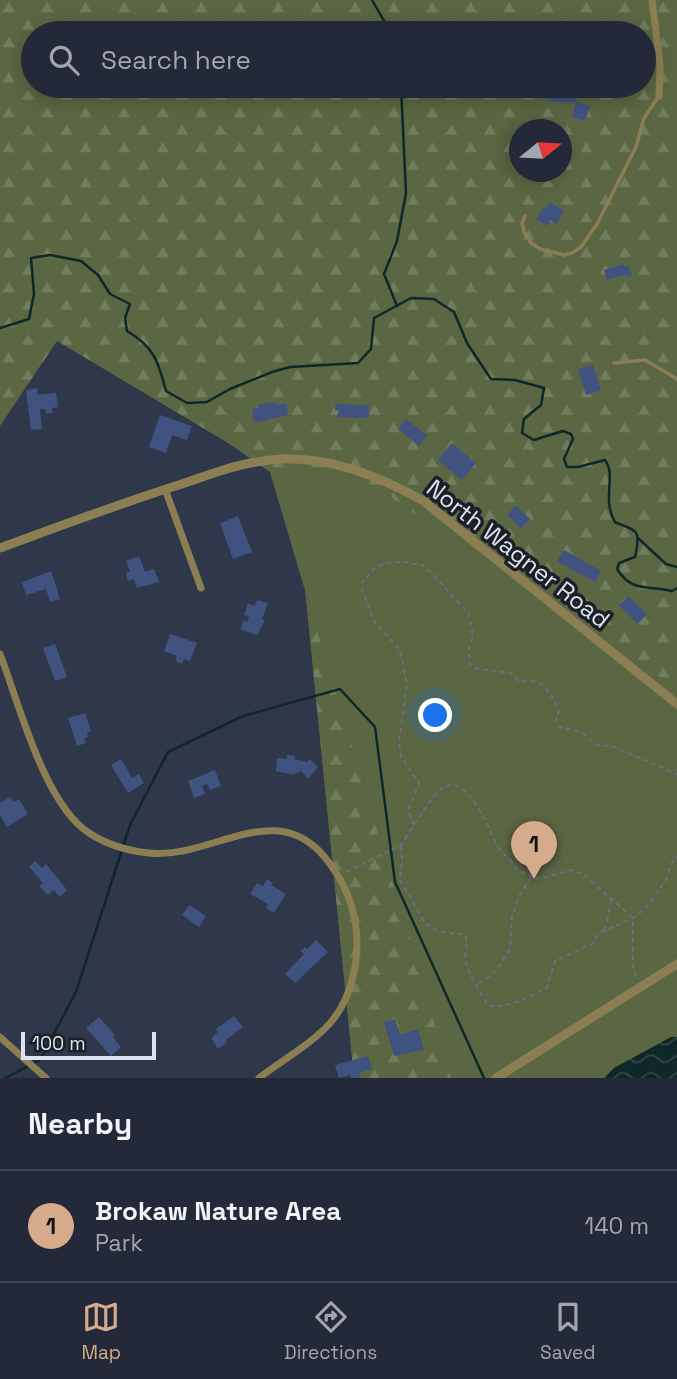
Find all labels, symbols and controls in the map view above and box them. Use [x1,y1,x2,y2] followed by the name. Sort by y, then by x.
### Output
[21,21,656,98] search box
[45,41,83,79] icon: search
[101,43,251,77] text: Search here
[509,119,572,182] north arrow
[420,472,616,635] street label: North Wagner Road
[418,698,452,732] your location
[511,821,557,879] pin: 1
[21,1029,156,1061] scale bar
[32,1031,86,1056] text: 100 m
[28,1104,132,1143] text: Nearby
[95,1194,341,1228] text: Brokaw Nature Area
[46,1211,56,1241] text: 1
[585,1211,649,1241] text: 140 m
[95,1228,143,1258] text: Park
[81,1298,121,1365] tab: Map
[284,1298,377,1365] tab: Directions
[540,1298,596,1365] tab: Saved

